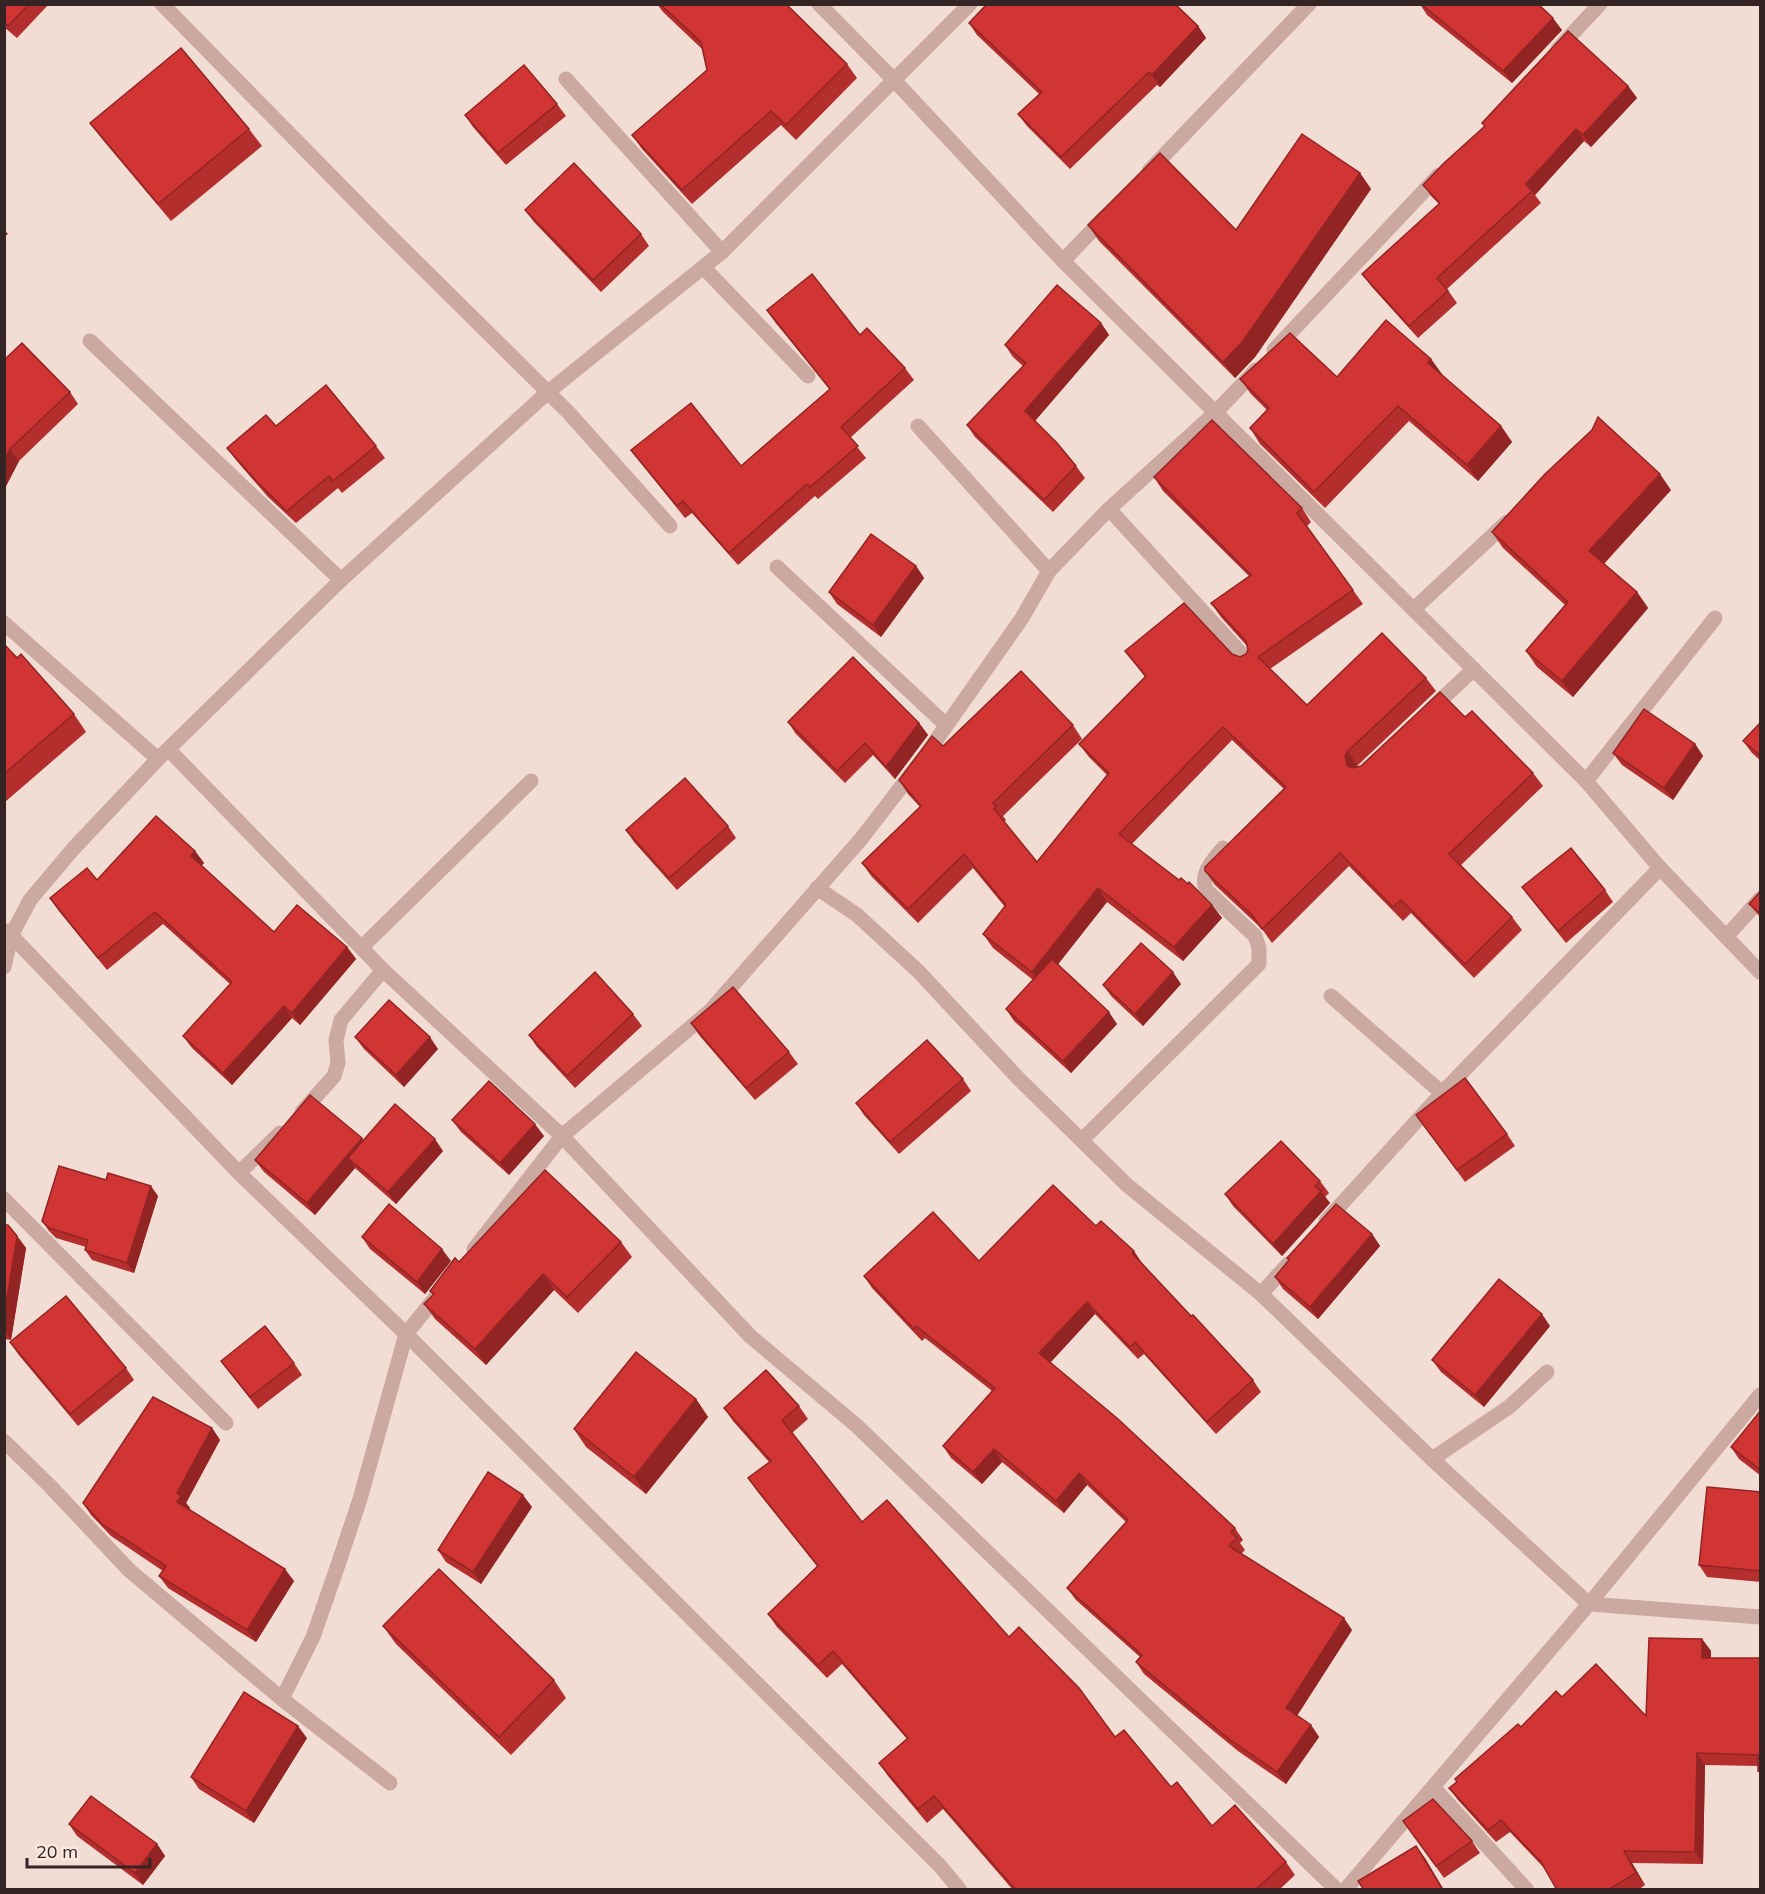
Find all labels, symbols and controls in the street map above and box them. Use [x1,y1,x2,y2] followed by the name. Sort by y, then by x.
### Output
[27,1831,150,1869] scale bar
[36,1840,78,1863] text: 20 m

